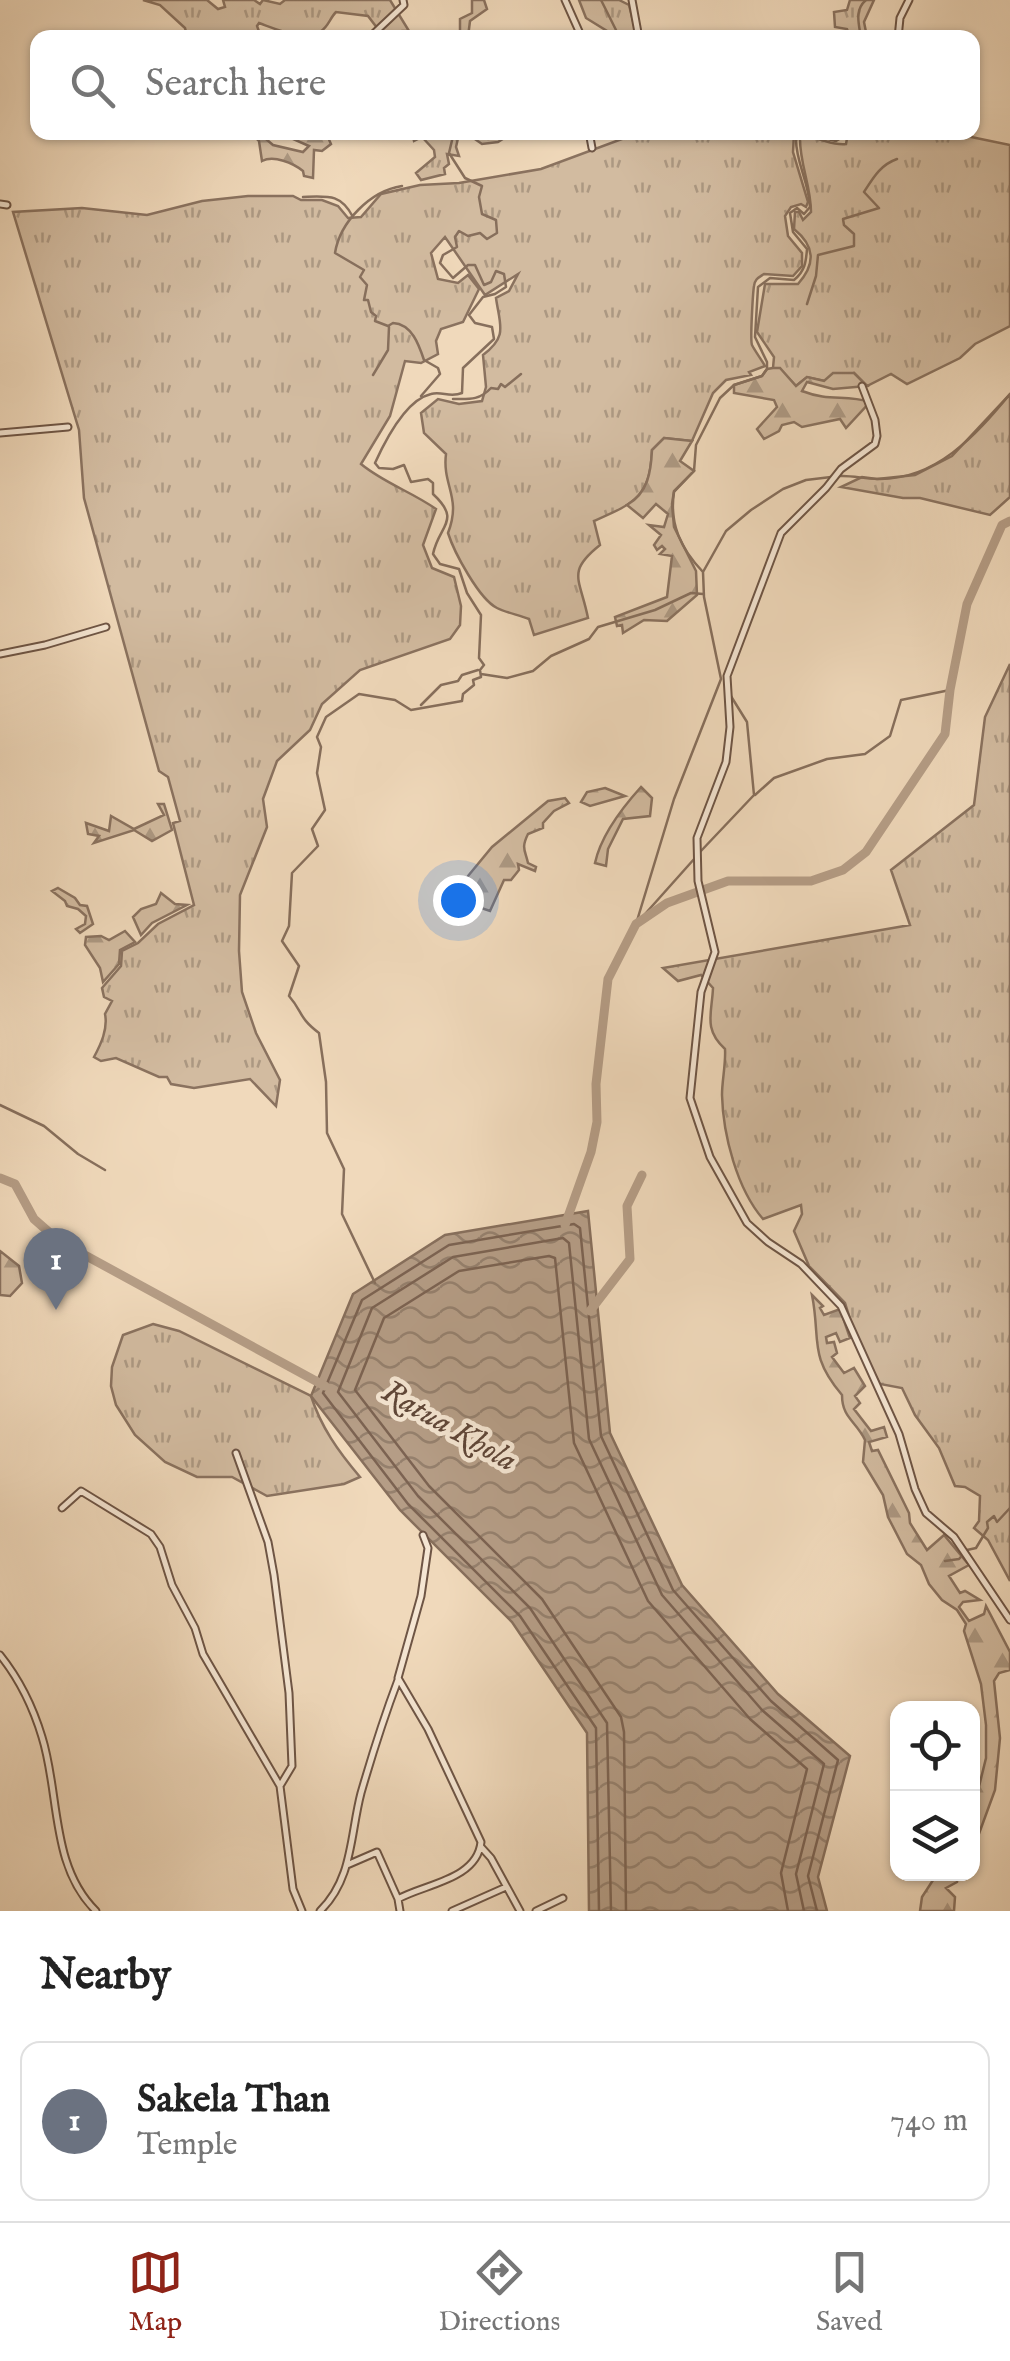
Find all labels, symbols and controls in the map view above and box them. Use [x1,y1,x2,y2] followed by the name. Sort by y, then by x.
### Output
[30,30,980,140] search box
[65,58,120,113] icon: search
[145,61,326,109] text: Search here
[433,875,484,926] your location
[23,1228,88,1310] pin: 1
[374,1372,524,1482] water label: Ratua Khola
[890,1701,980,1881] map controls
[890,1701,980,1791] button: locate
[890,1791,980,1881] button: layers
[40,1950,171,2003] text: Nearby
[137,2077,330,2125] text: Sakela Than
[69,2101,80,2142] text: 1
[890,2101,968,2142] text: 740 m
[137,2125,237,2166] text: Temple
[128,2245,183,2340] tab: Map
[438,2245,560,2340] tab: Directions
[816,2245,882,2340] tab: Saved

